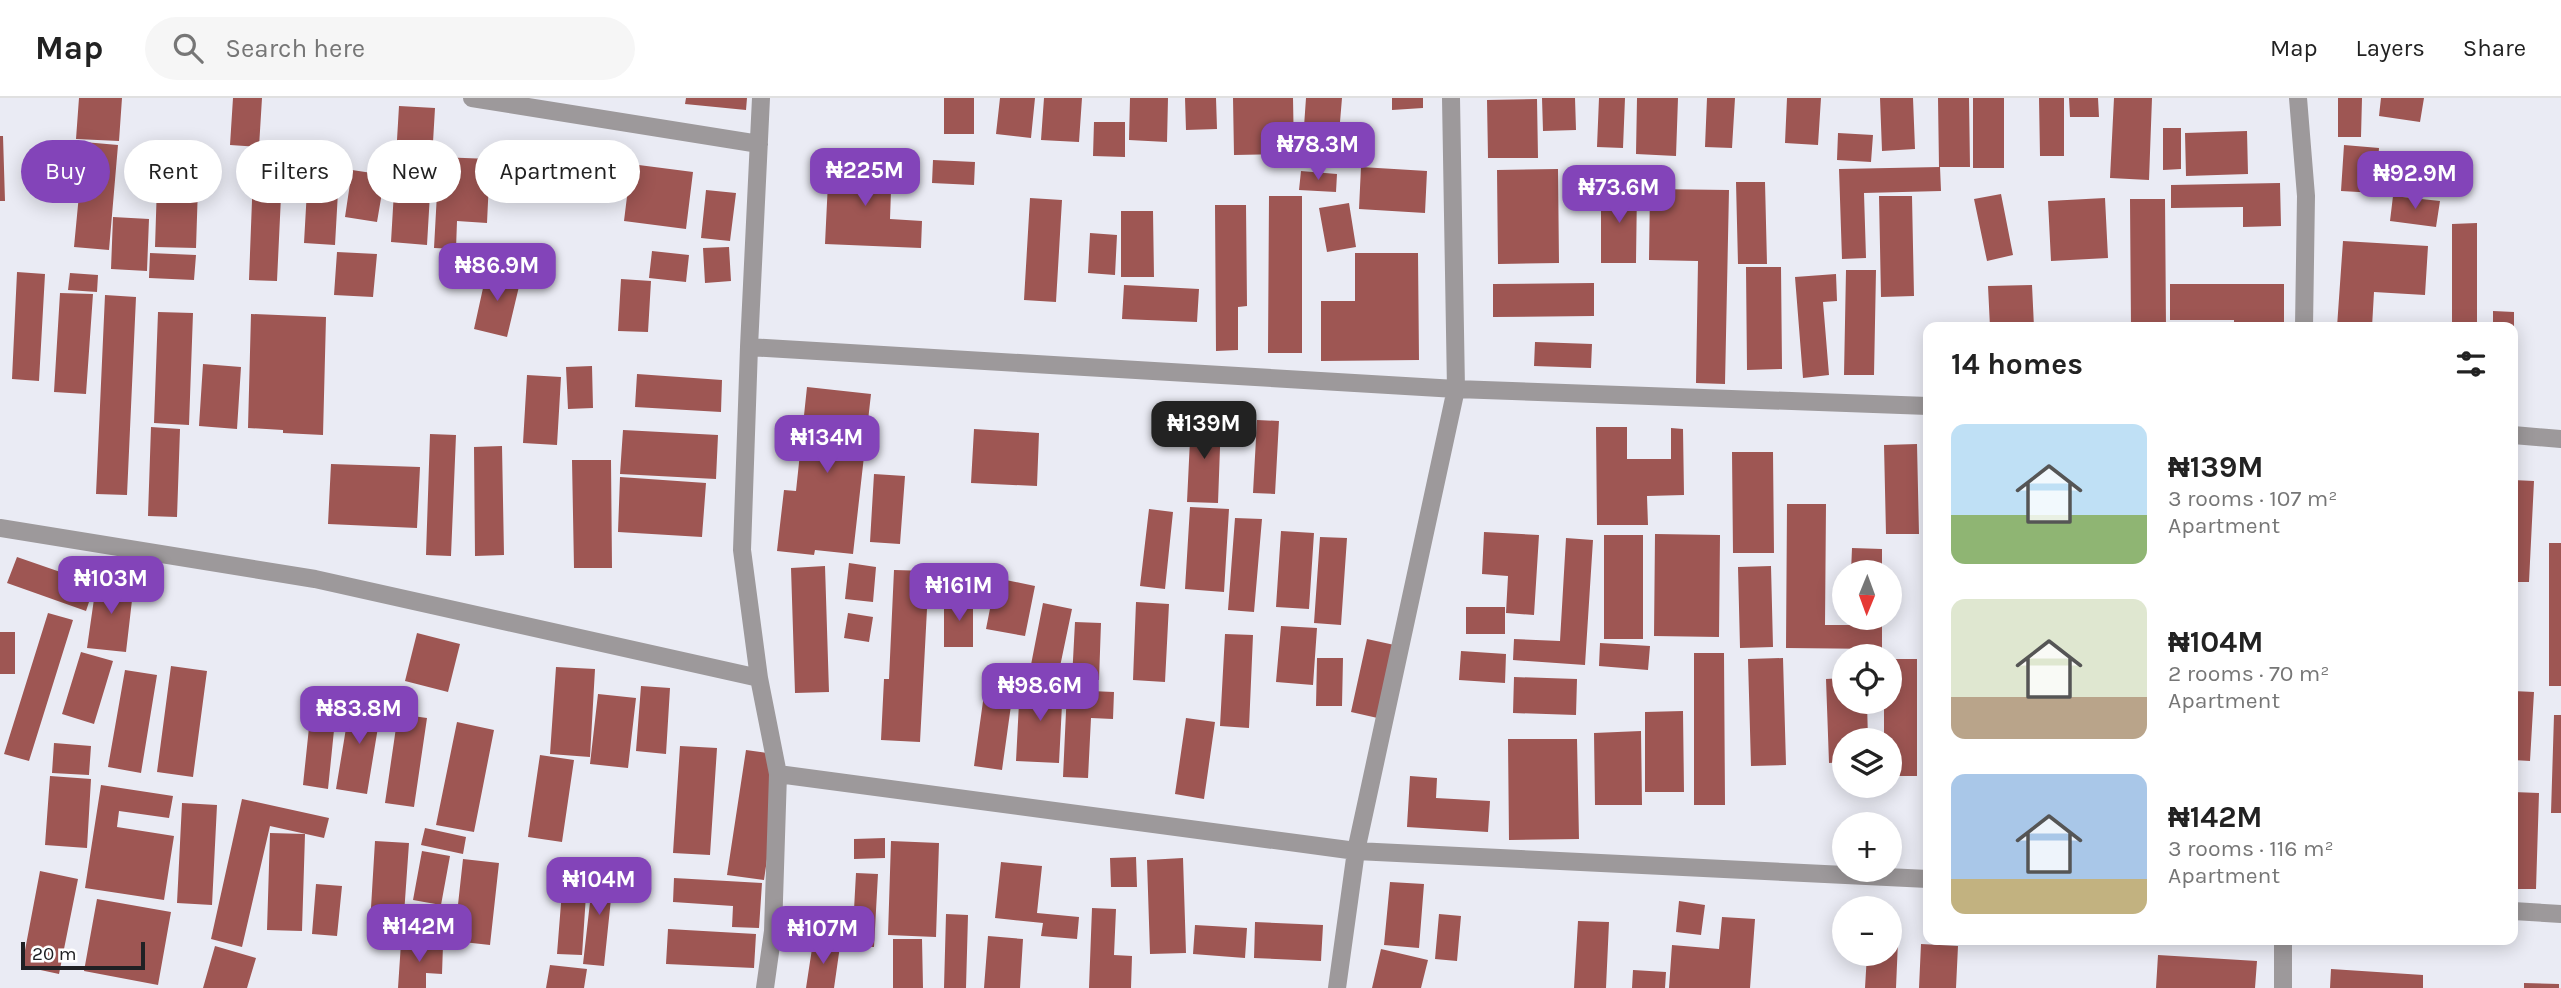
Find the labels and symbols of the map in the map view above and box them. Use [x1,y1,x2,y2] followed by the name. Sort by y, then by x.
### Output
[1261,122,1375,182] pin: ₦78.3M
[816,148,914,208] pin: ₦225M
[2358,152,2472,211] pin: ₦92.9M
[1562,166,1676,225] pin: ₦73.6M
[440,244,554,303] pin: ₦86.9M
[1155,402,1253,461] pin: ₦139M
[778,416,876,475] pin: ₦134M
[62,556,160,616] pin: ₦103M
[1832,560,1902,630] north arrow
[910,564,1008,623] pin: ₦161M
[983,664,1097,723] pin: ₦98.6M
[302,686,416,746] pin: ₦83.8M
[550,858,648,917] pin: ₦104M
[370,904,468,964] pin: ₦142M
[774,906,872,966] pin: ₦107M
[21,939,145,971] scale bar

